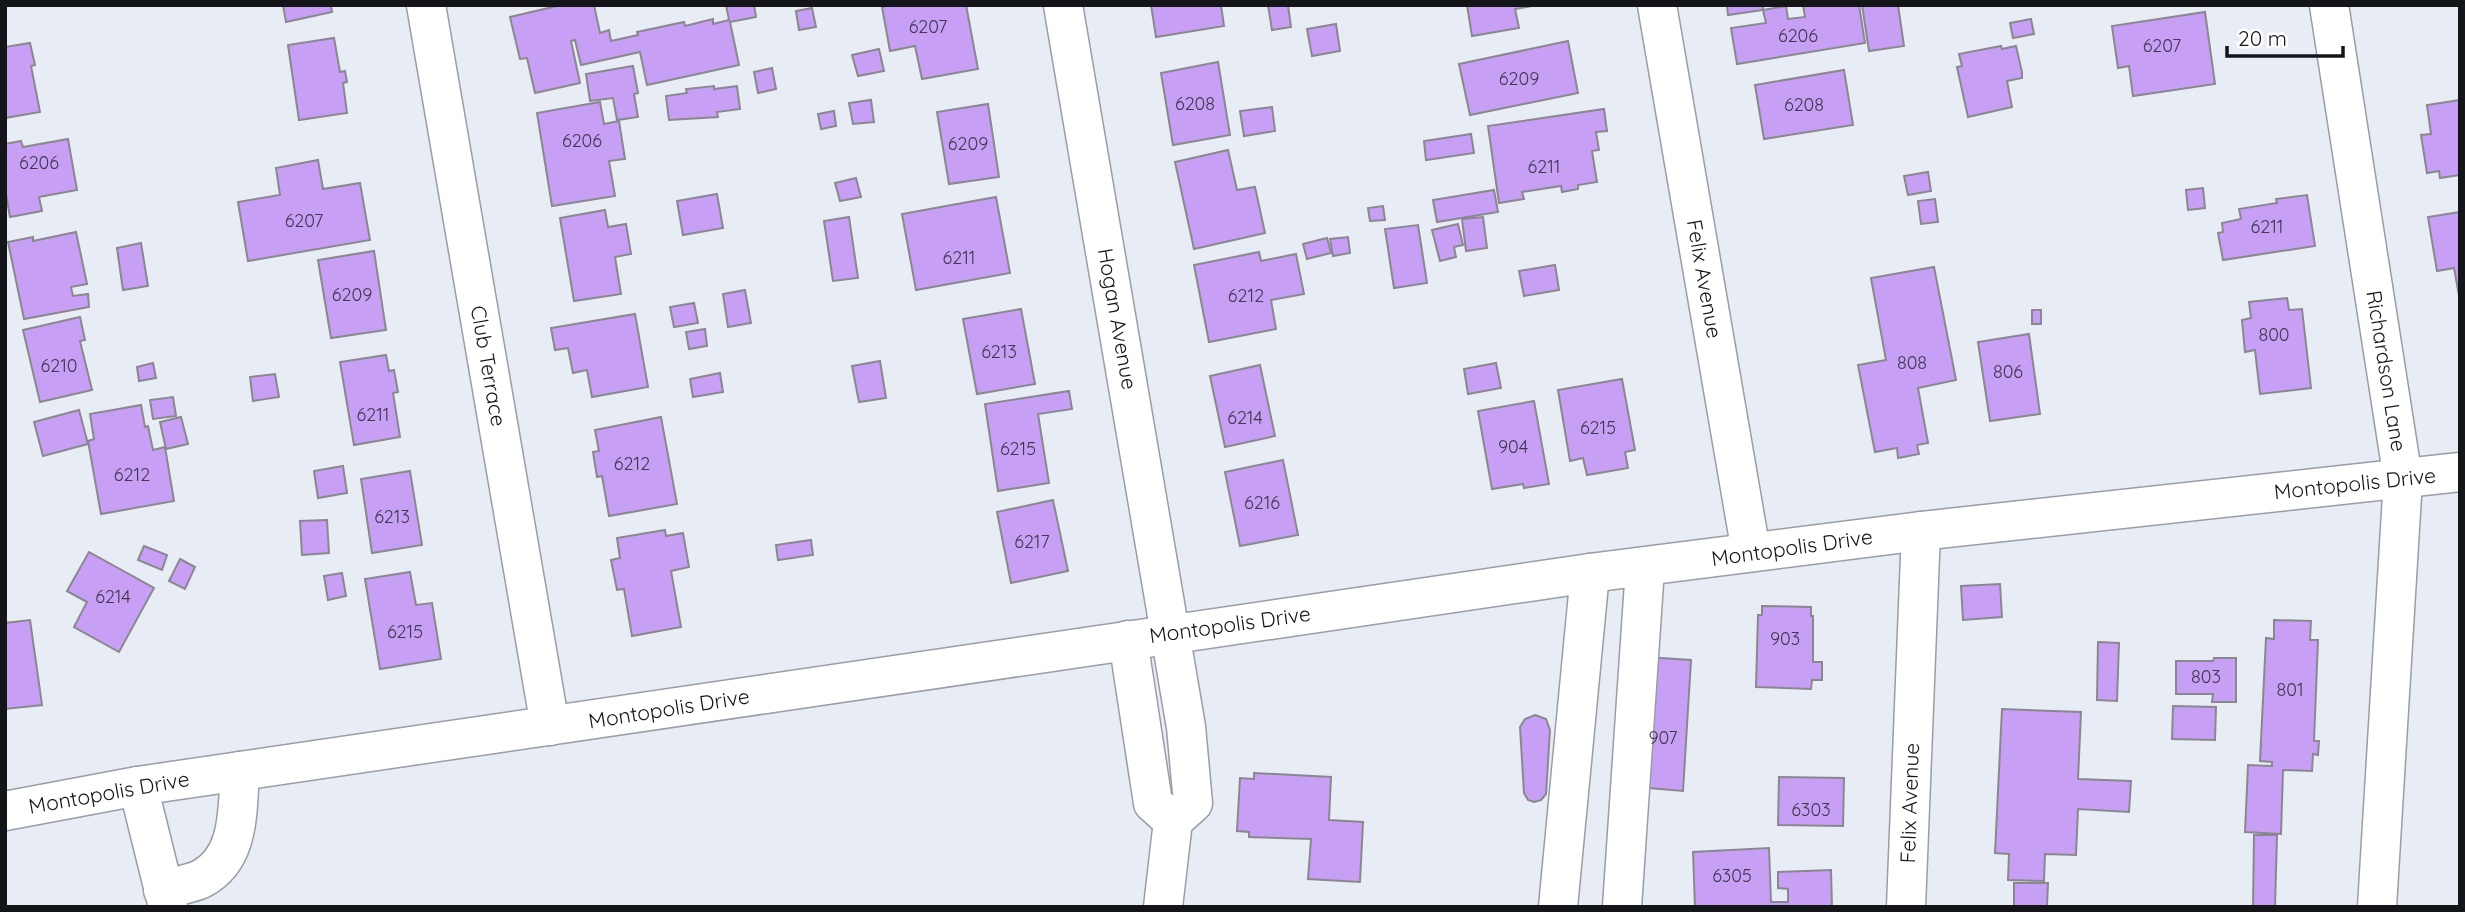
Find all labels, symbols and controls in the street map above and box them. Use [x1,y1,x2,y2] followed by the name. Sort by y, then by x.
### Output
[2227,14,2342,58] scale bar
[909,15,947,38] house number: 6207
[1778,24,1818,47] house number: 6206
[2238,25,2287,51] text: 20 m
[2143,34,2181,57] house number: 6207
[1499,67,1539,90] house number: 6209
[1175,92,1215,115] house number: 6208
[1784,93,1824,116] house number: 6208
[562,129,602,152] house number: 6206
[948,132,988,155] house number: 6209
[19,151,59,174] house number: 6206
[1528,155,1560,178] house number: 6211
[285,209,323,232] house number: 6207
[2251,215,2283,238] house number: 6211
[1682,217,1728,340] street label: Felix Avenue
[943,246,975,269] house number: 6211
[1093,246,1143,392] street label: Hogan Avenue
[332,283,372,306] house number: 6209
[1228,284,1264,307] house number: 6212
[2361,288,2413,453] street label: Richardson Lane
[466,303,512,428] street label: Club Terrace
[2258,323,2290,346] house number: 800
[981,340,1017,363] house number: 6213
[1897,351,1927,374] house number: 808
[40,354,78,377] house number: 6210
[1993,360,2023,383] house number: 806
[357,403,389,426] house number: 6211
[1227,406,1263,429] house number: 6214
[1580,416,1616,439] house number: 6215
[1498,435,1528,458] house number: 904
[1000,437,1036,460] house number: 6215
[614,452,650,475] house number: 6212
[2273,462,2437,504] street label: Montopolis Drive
[114,463,150,486] house number: 6212
[1244,491,1280,514] house number: 6216
[374,505,410,528] house number: 6213
[1709,523,1874,571] street label: Montopolis Drive
[1014,530,1050,553] house number: 6217
[95,585,131,608] house number: 6214
[1147,600,1312,648] street label: Montopolis Drive
[387,620,423,643] house number: 6215
[1770,627,1800,650] house number: 903
[2191,665,2221,688] house number: 803
[2276,678,2304,701] house number: 801
[586,682,751,734] street label: Montopolis Drive
[1649,726,1678,749] house number: 907
[1894,742,1924,864] street label: Felix Avenue
[26,765,191,819] street label: Montopolis Drive
[1791,798,1831,821] house number: 6303
[1712,864,1752,887] house number: 6305

